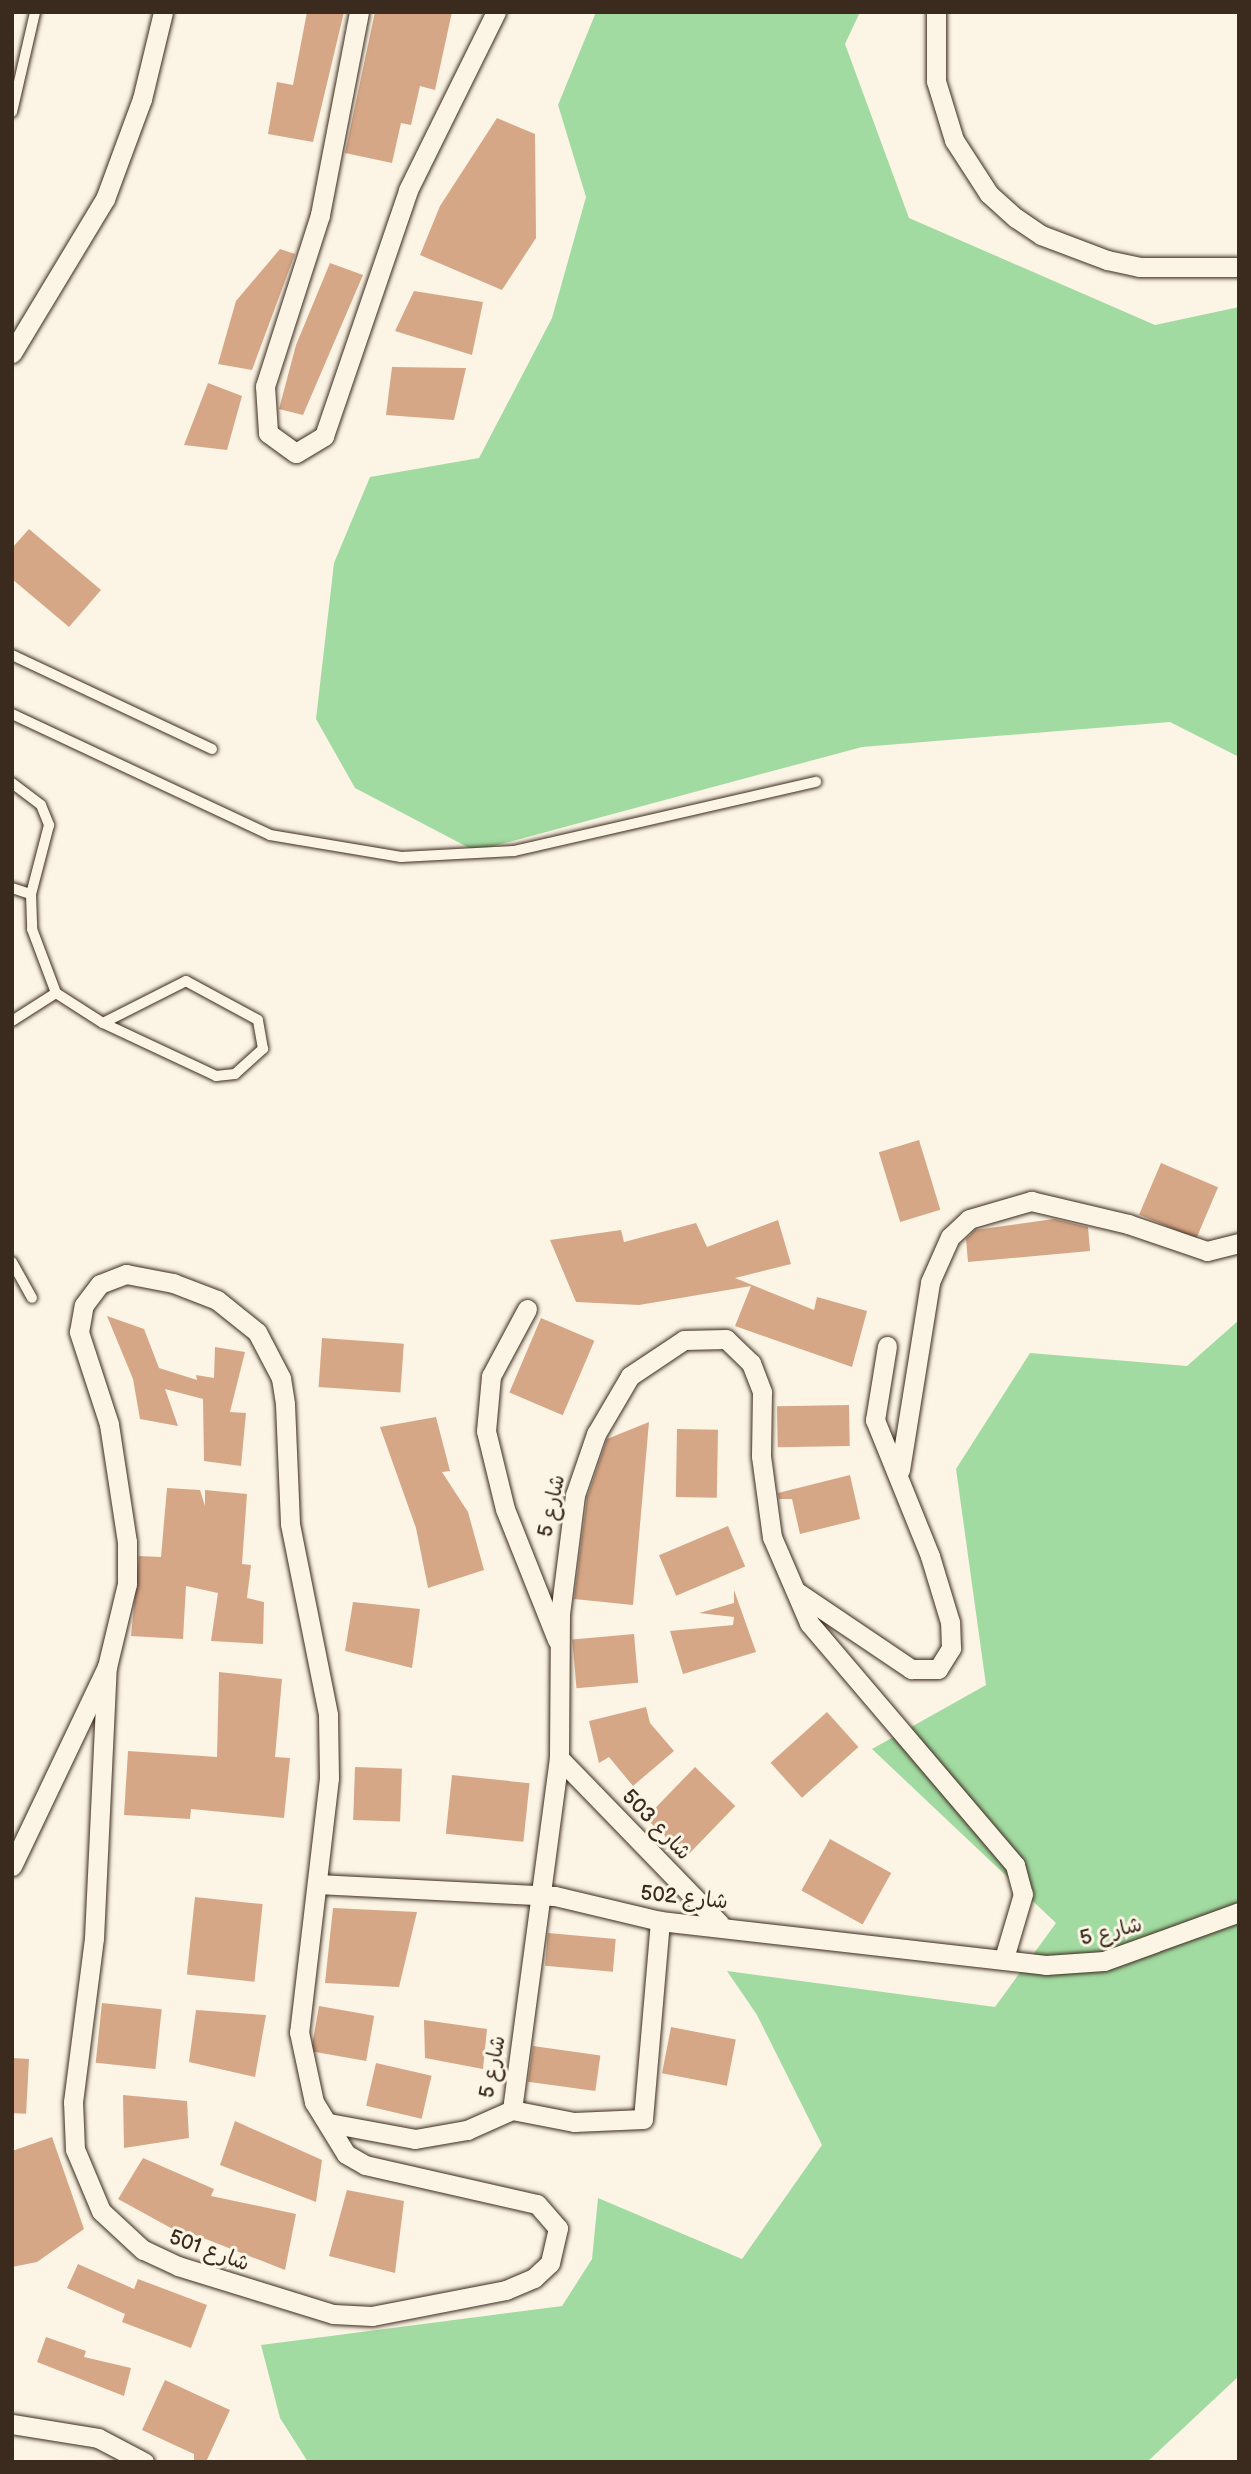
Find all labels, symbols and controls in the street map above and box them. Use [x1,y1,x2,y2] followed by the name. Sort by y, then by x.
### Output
[533,1472,571,1540] street label: شارع 5
[616,1784,696,1866] street label: شارع 503
[639,1881,729,1915] street label: شارع 502
[1077,1912,1145,1952] street label: شارع 5
[475,2034,511,2100] street label: شارع 5
[165,2225,253,2277] street label: شارع 501

